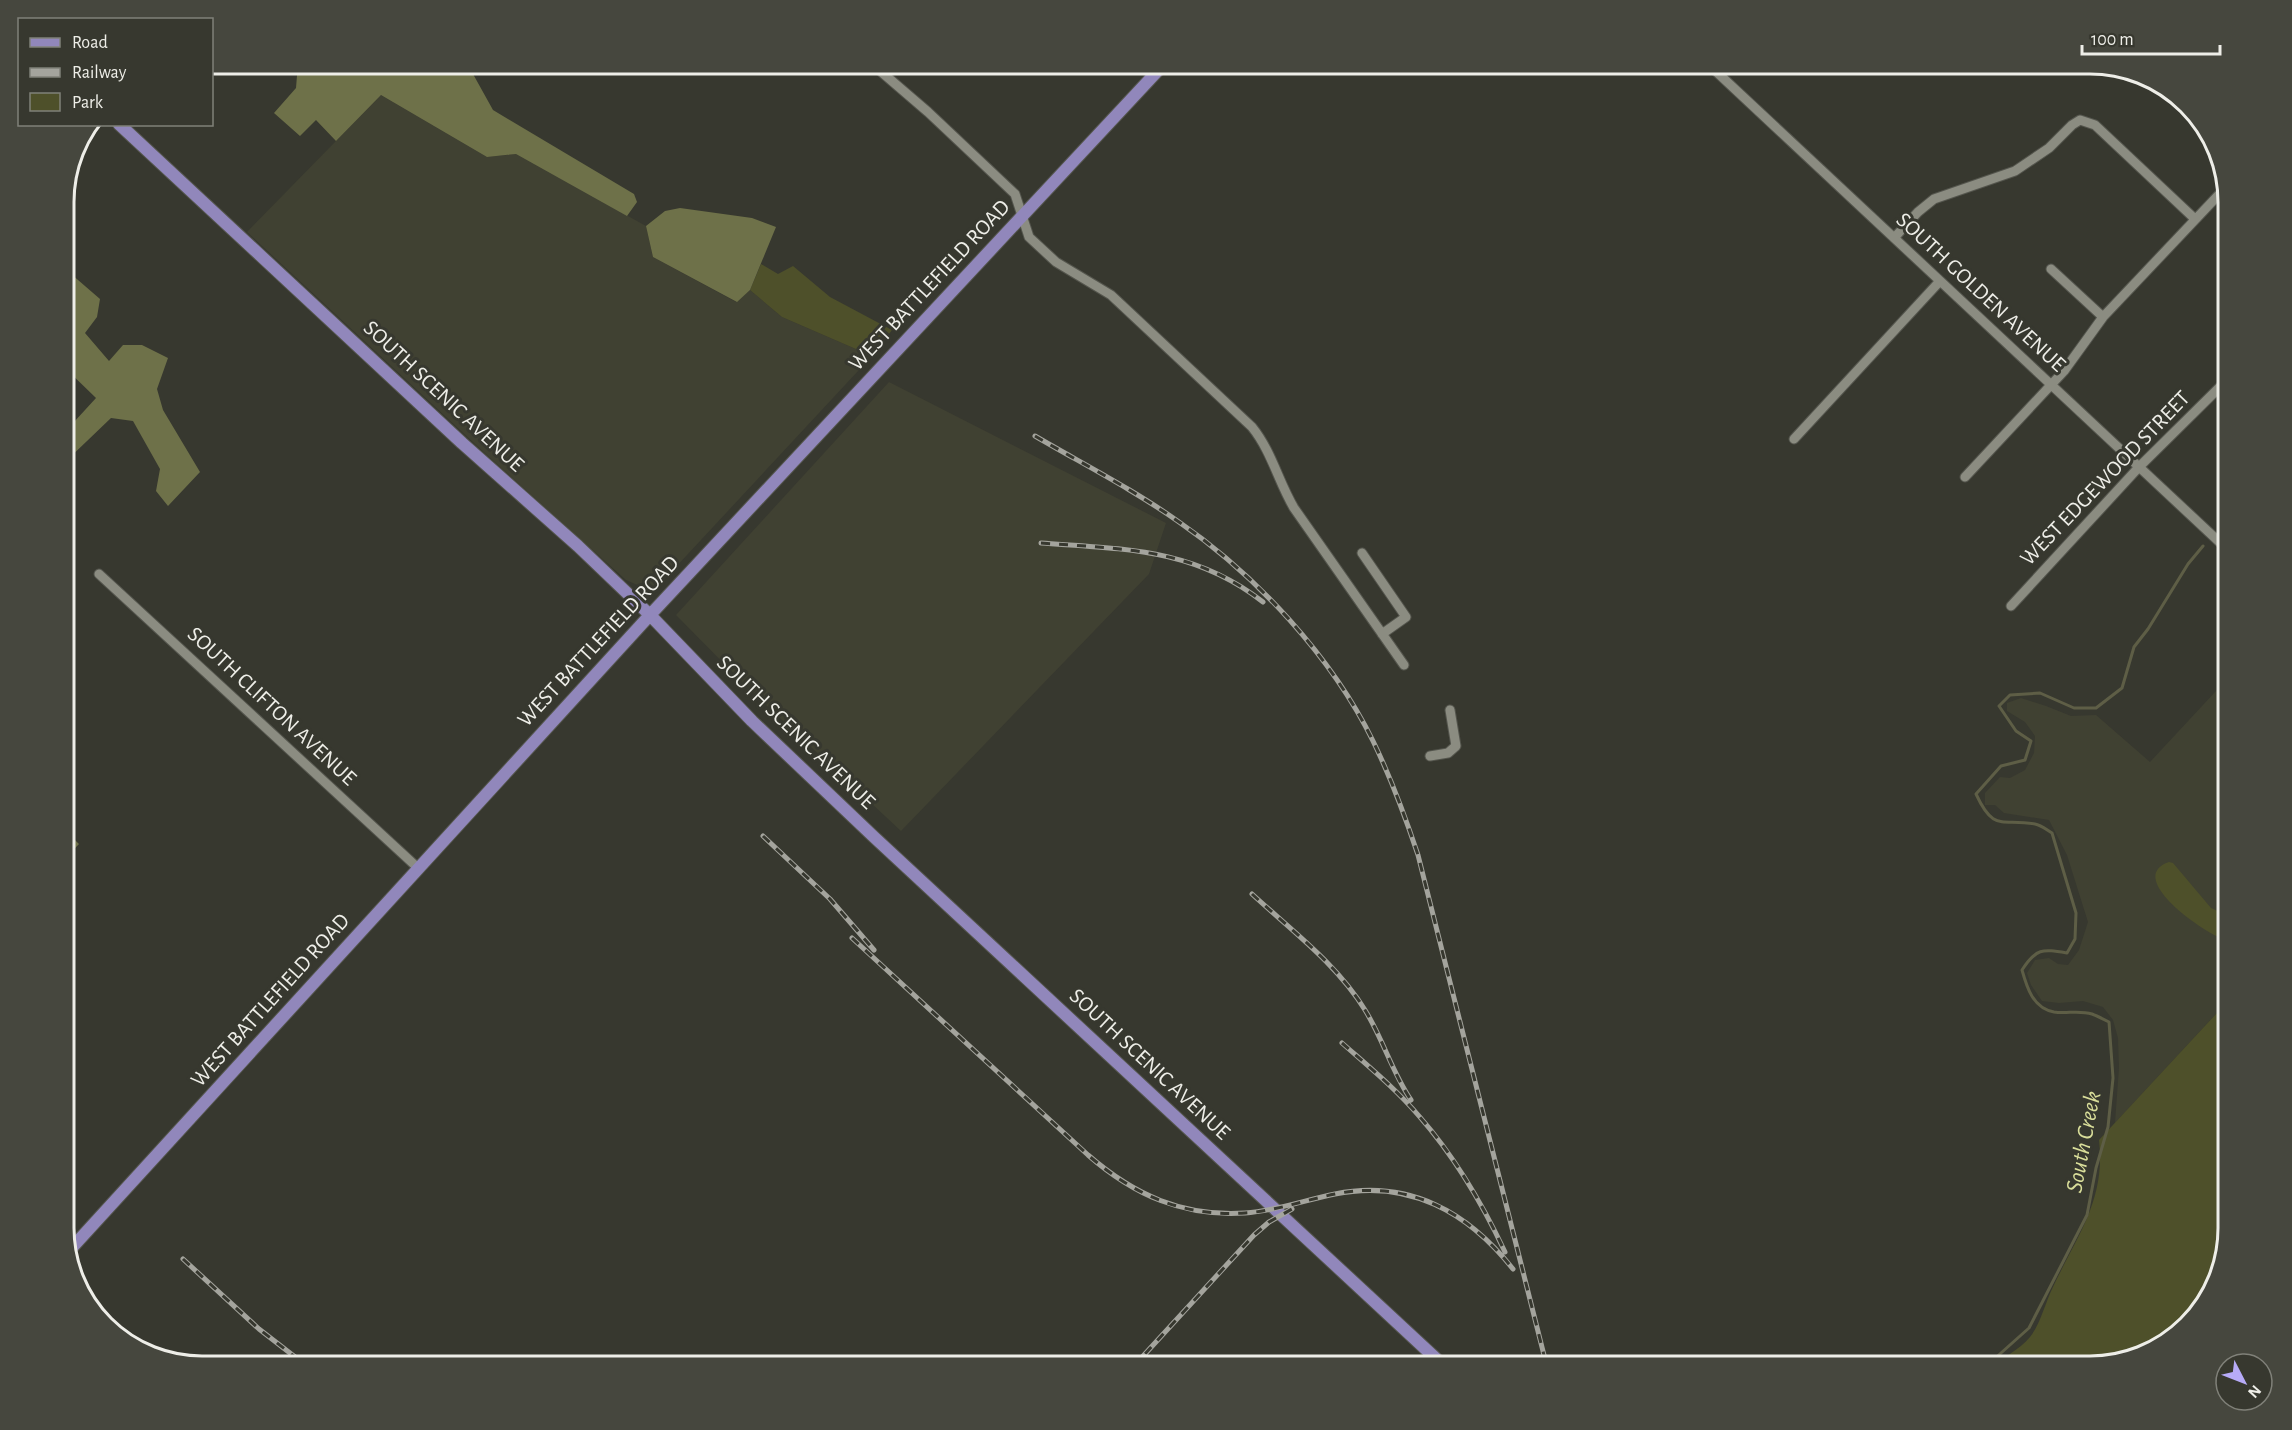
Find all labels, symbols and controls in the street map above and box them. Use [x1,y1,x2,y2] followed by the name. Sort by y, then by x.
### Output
[18,18,213,126] legend
[2082,18,2220,56] scale bar
[2091,31,2134,49] text: 100 m
[72,34,108,52] text: Road
[72,64,127,82] text: Railway
[72,94,104,112] text: Park
[844,195,1014,375] street label: WEST BATTLEFIELD ROAD
[1892,208,2070,376] street label: SOUTH GOLDEN AVENUE
[360,316,529,476] street label: SOUTH SCENIC AVENUE
[2016,386,2194,570] street label: WEST EDGEWOOD STREET
[513,551,683,731] street label: WEST BATTLEFIELD ROAD
[184,622,361,790] street label: SOUTH CLIFTON AVENUE
[713,651,880,813] street label: SOUTH SCENIC AVENUE
[187,909,353,1091] street label: WEST BATTLEFIELD ROAD
[1066,984,1235,1144] street label: SOUTH SCENIC AVENUE
[2062,1089,2106,1195] water label: South Creek
[2214,1352,2274,1412] north arrow
[2245,1382,2264,1401] text: N

